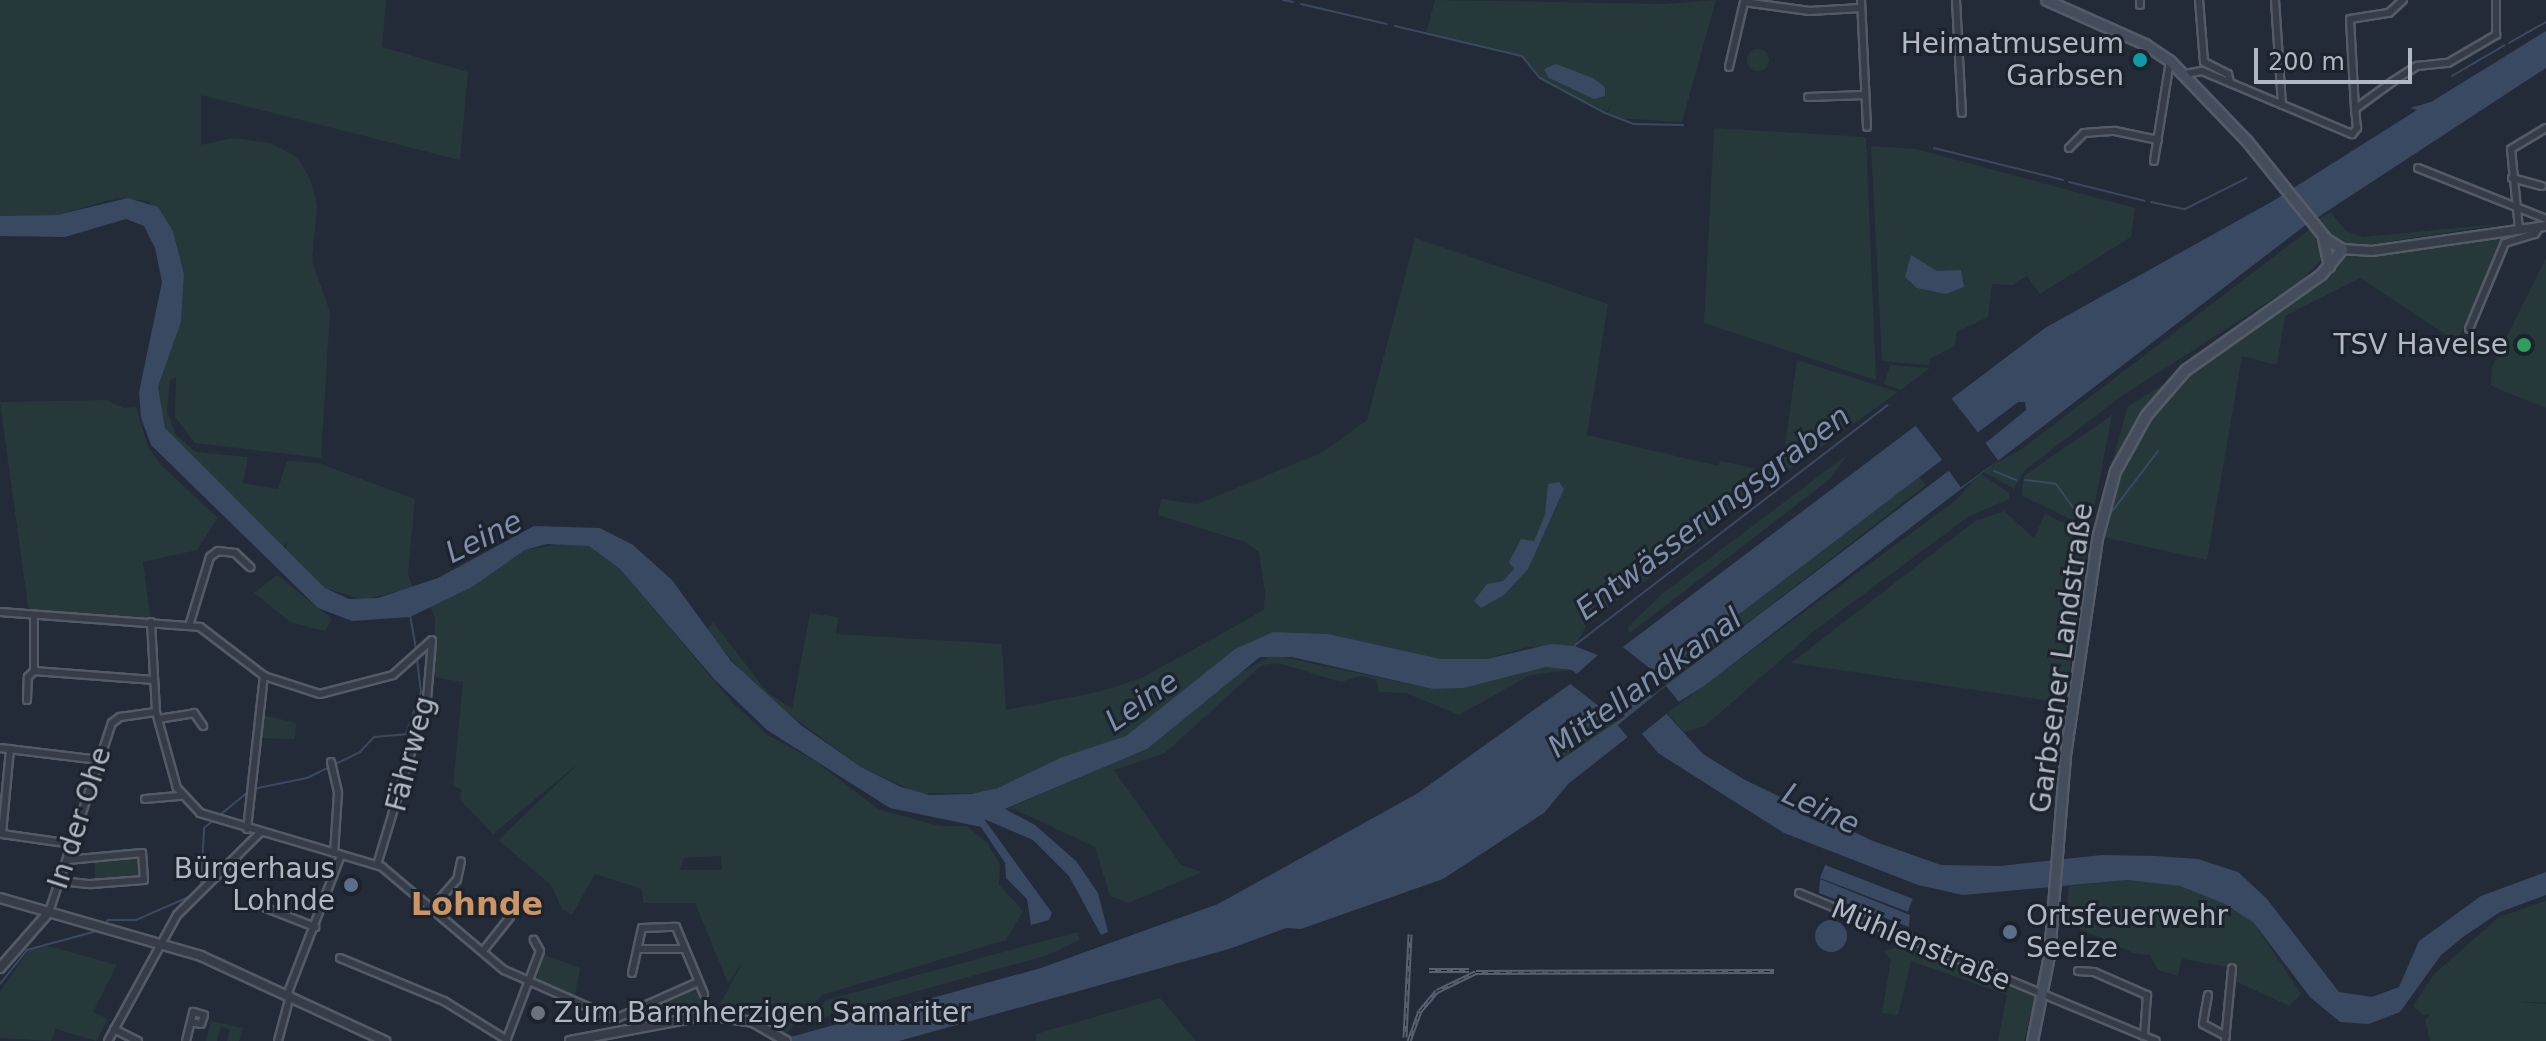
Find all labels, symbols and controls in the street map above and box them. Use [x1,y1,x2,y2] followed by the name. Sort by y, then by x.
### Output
[1901,27,2124,93] place label: Heimatmuseum Garbsen
[2258,32,2416,82] scale bar
[2268,48,2345,76] text: 200 m
[2131,51,2149,69] marker: Heimatmuseum Garbsen
[2333,328,2508,362] place label: TSV Havelse
[2515,336,2533,354] marker: TSV Havelse
[1569,398,1857,628] water label: Entwässerungsgraben
[2024,501,2100,815] street label: Garbsener Landstraße
[440,503,528,571] water label: Leine
[1541,601,1749,765] water label: Mittellandkanal
[1099,663,1185,739] water label: Leine
[380,693,442,815] street label: Fährweg
[41,743,119,893] street label: In der Ohe
[1777,776,1865,842] water label: Leine
[174,852,335,918] place label: Bürgerhaus Lohnde
[342,876,360,894] marker: Bürgerhaus Lohnde
[411,885,543,923] district label: Lohnde
[1826,892,2016,998] street label: Mühlenstraße
[2026,899,2228,965] place label: Ortsfeuerwehr Seelze
[2001,923,2019,941] marker: Ortsfeuerwehr Seelze
[554,996,971,1030] place label: Zum Barmherzigen Samariter
[529,1004,547,1022] marker: Zum Barmherzigen Samariter

